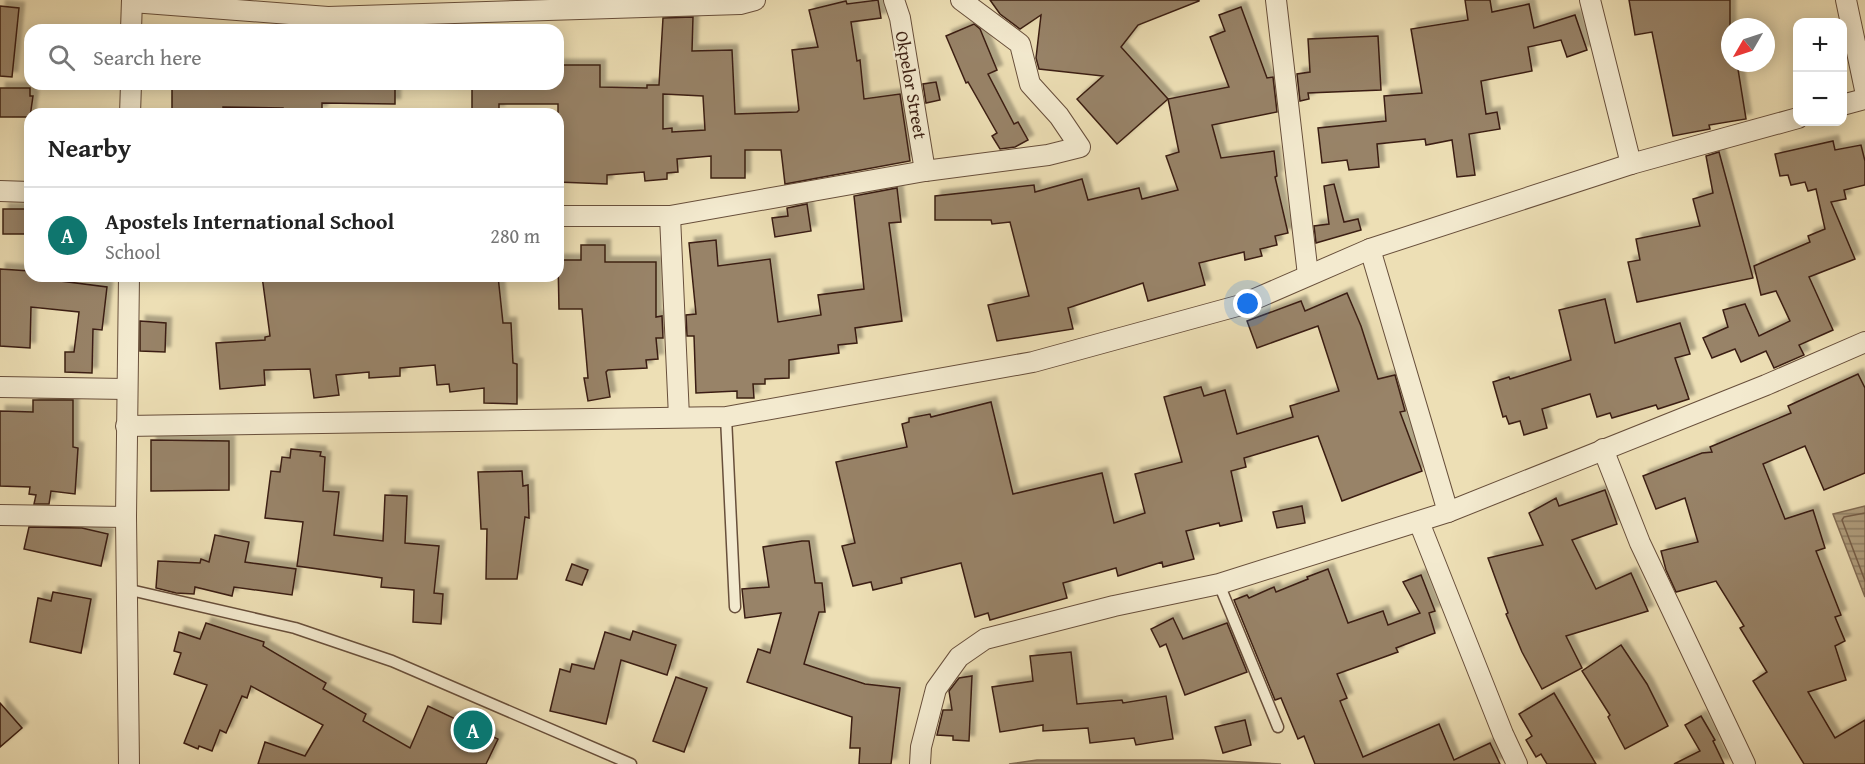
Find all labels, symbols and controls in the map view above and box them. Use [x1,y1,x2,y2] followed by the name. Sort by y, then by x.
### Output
[1721,18,1775,72] north arrow
[1793,18,1847,126] map controls
[1793,18,1847,72] button: +
[24,24,564,90] search box
[889,29,934,142] street label: Okpelor Street
[45,41,78,74] icon: search
[93,41,202,73] text: Search here
[1793,72,1847,126] button: −
[48,128,131,167] text: Nearby
[105,205,394,237] text: Apostels International School
[61,221,74,250] text: A
[490,221,540,250] text: 280 m
[105,237,161,266] text: School
[1233,289,1262,318] your location
[454,708,492,752] pin: A

